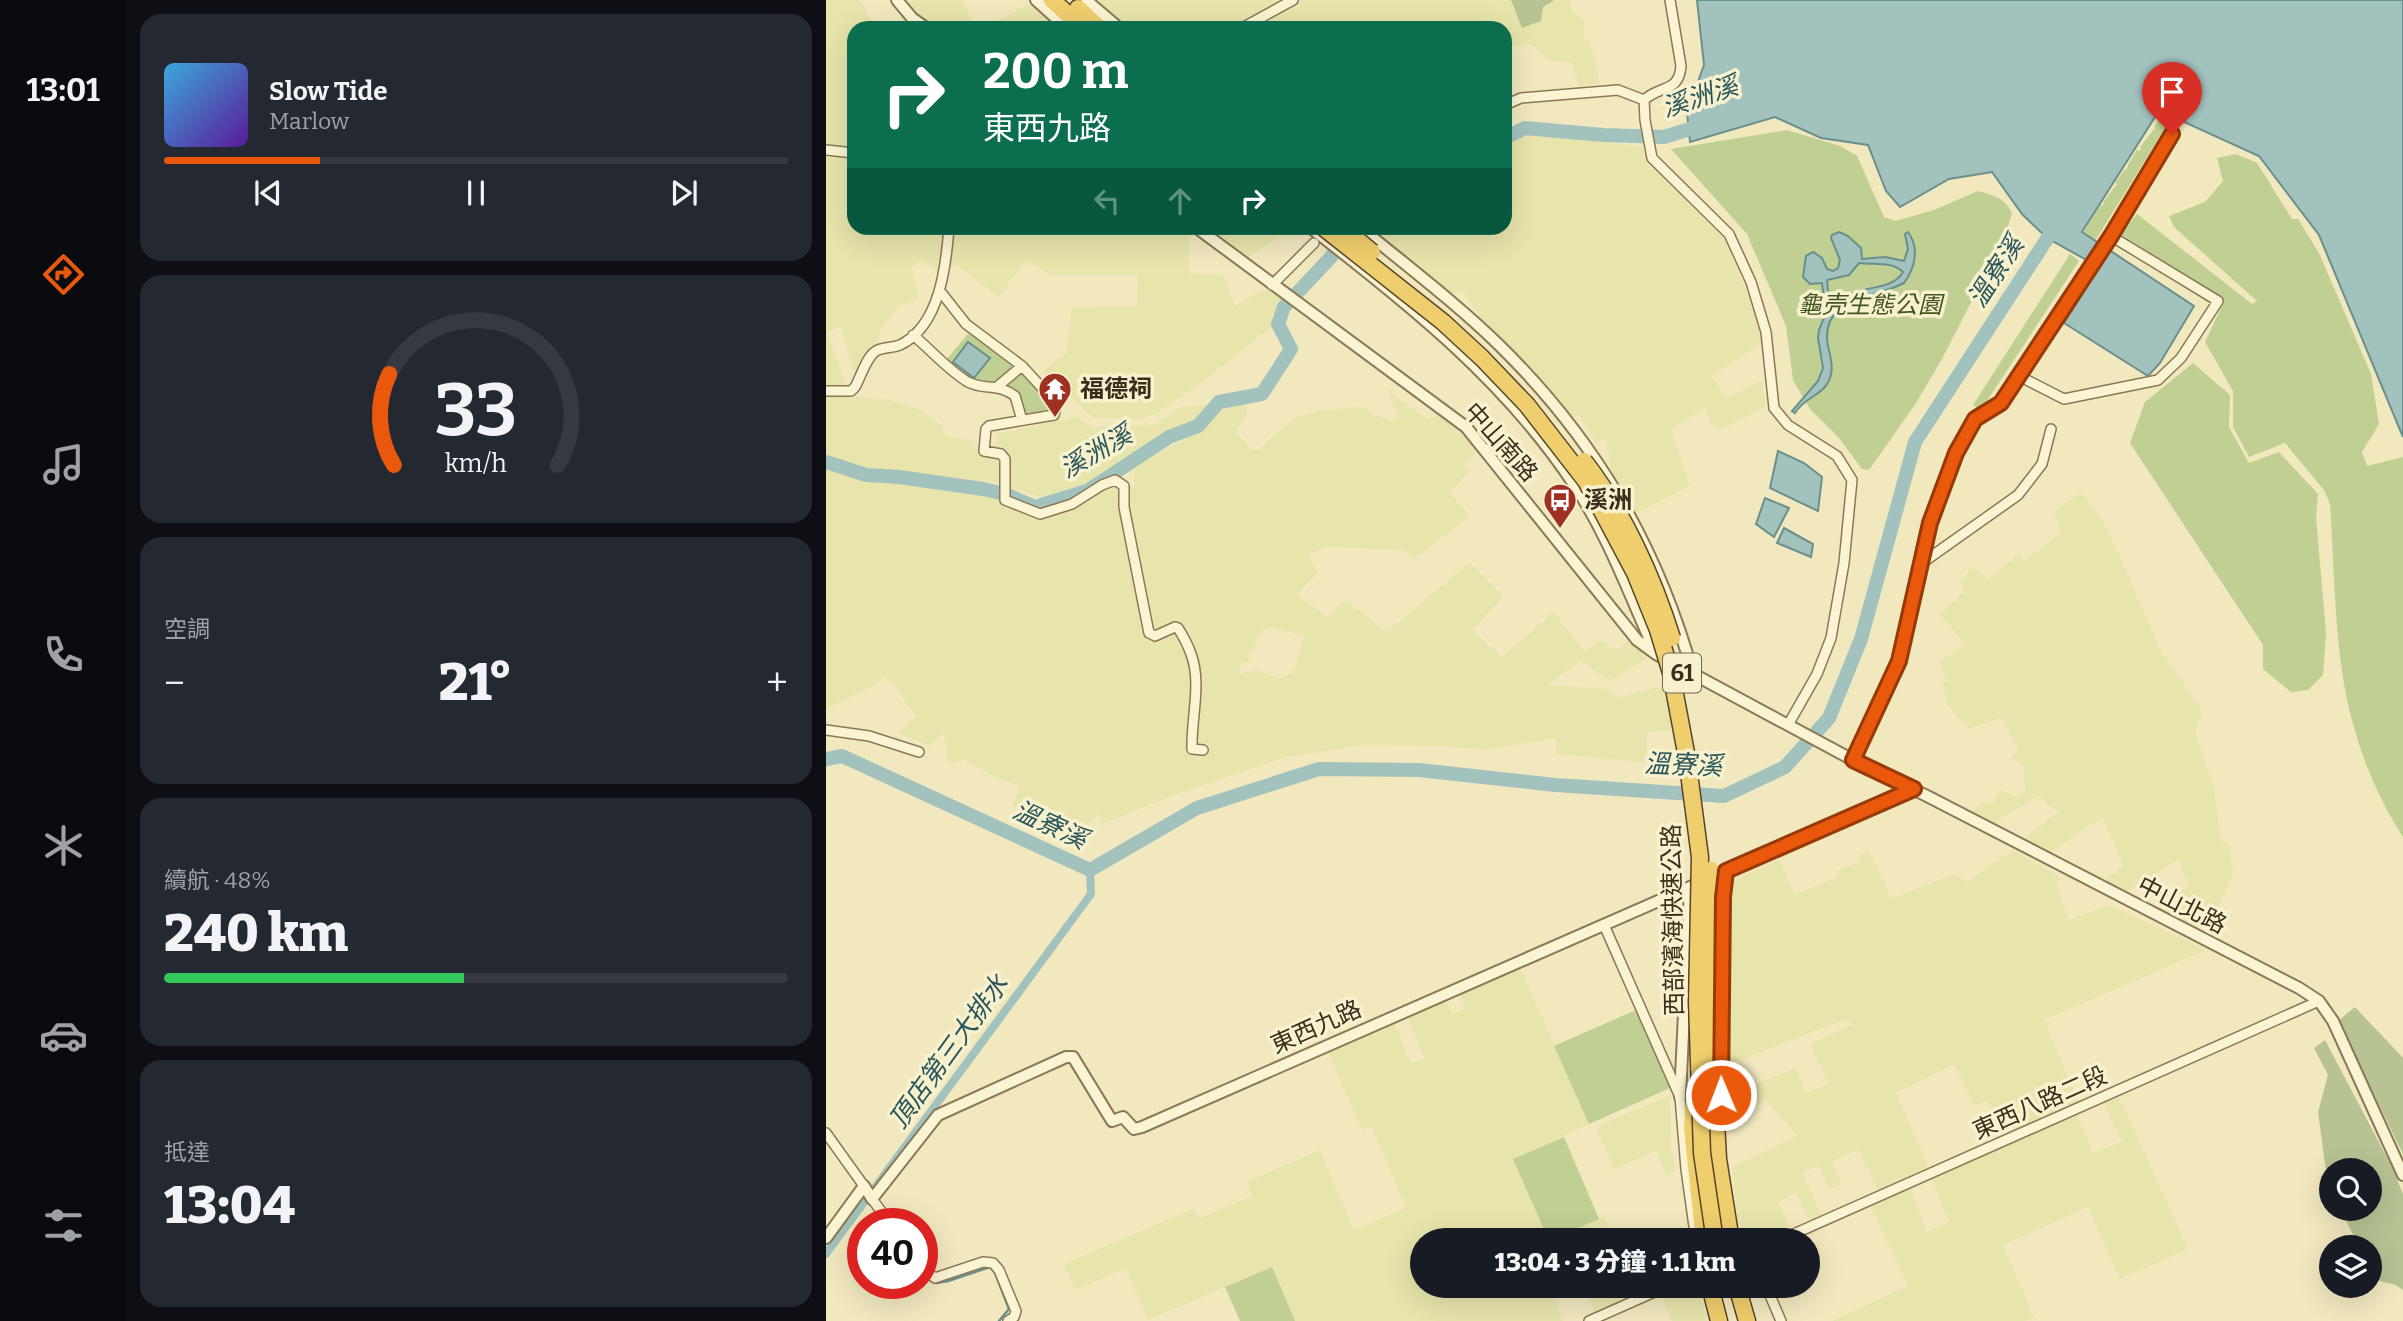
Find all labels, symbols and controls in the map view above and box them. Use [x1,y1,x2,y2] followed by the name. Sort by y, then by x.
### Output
[983,42,1128,101] text: 200 m
[868,49,959,140] icon: right
[2142,62,2202,134] pin
[1658,69,1746,124] water label: 溪洲溪
[26,71,100,109] text: 13:01
[2153,73,2191,111] icon: arrive
[269,76,388,107] text: Slow Tide
[269,107,349,135] text: Marlow
[983,109,1111,147] text: 東西九路
[249,174,287,212] icon: previous
[457,174,495,212] icon: pause
[665,174,703,212] icon: next
[1088,182,1126,220] icon: left
[1161,182,1199,220] icon: ahead
[1234,182,1272,220] icon: right
[1962,228,2032,313] water label: 溫寮溪
[39,250,88,299] icon: directions
[1798,291,1945,319] park label: 龜壳生態公園
[435,368,517,455] text: 33
[1036,370,1074,419] temple icon: 福德祠
[1080,375,1152,403] place label: 福德祠
[1458,397,1544,487] street label: 中山南路
[1054,417,1141,485] water label: 溪洲溪
[39,440,88,489] icon: music
[445,449,507,479] text: km/h
[1541,481,1579,530] bus stop icon: 溪洲
[1584,486,1632,514] place label: 溪洲
[164,615,210,643] text: 空調
[39,630,88,679] icon: phone
[439,651,512,714] text: 21°
[1663,653,1701,692] road number: 61
[164,660,185,706] text: −
[766,660,788,706] text: +
[1643,748,1727,782] water label: 溫寮溪
[1008,794,1096,857] water label: 溫寮溪
[39,821,88,870] icon: climate
[1657,824,1689,1016] street label: 西部濱海快速公路
[164,866,271,894] text: 續航 · 48%
[2133,871,2231,939] street label: 中山北路
[164,902,348,965] text: 240 km
[883,968,1016,1135] water label: 頂店第三大排水
[1266,995,1366,1059] street label: 東西九路
[39,1011,88,1060] icon: car
[1684,1058,1758,1132] position arrow
[1969,1061,2111,1145] street label: 東西八路二段
[164,1138,210,1166] text: 抵達
[2319,1158,2382,1298] map controls
[2319,1158,2382,1221] button: search
[164,1174,295,1237] text: 13:04
[39,1201,88,1250] icon: filters
[847,1208,938,1299] speed limit sign: 40
[2319,1235,2382,1298] button: layers
[1494,1247,1736,1278] text: 13:04 · 3 分鐘 · 1.1 km

